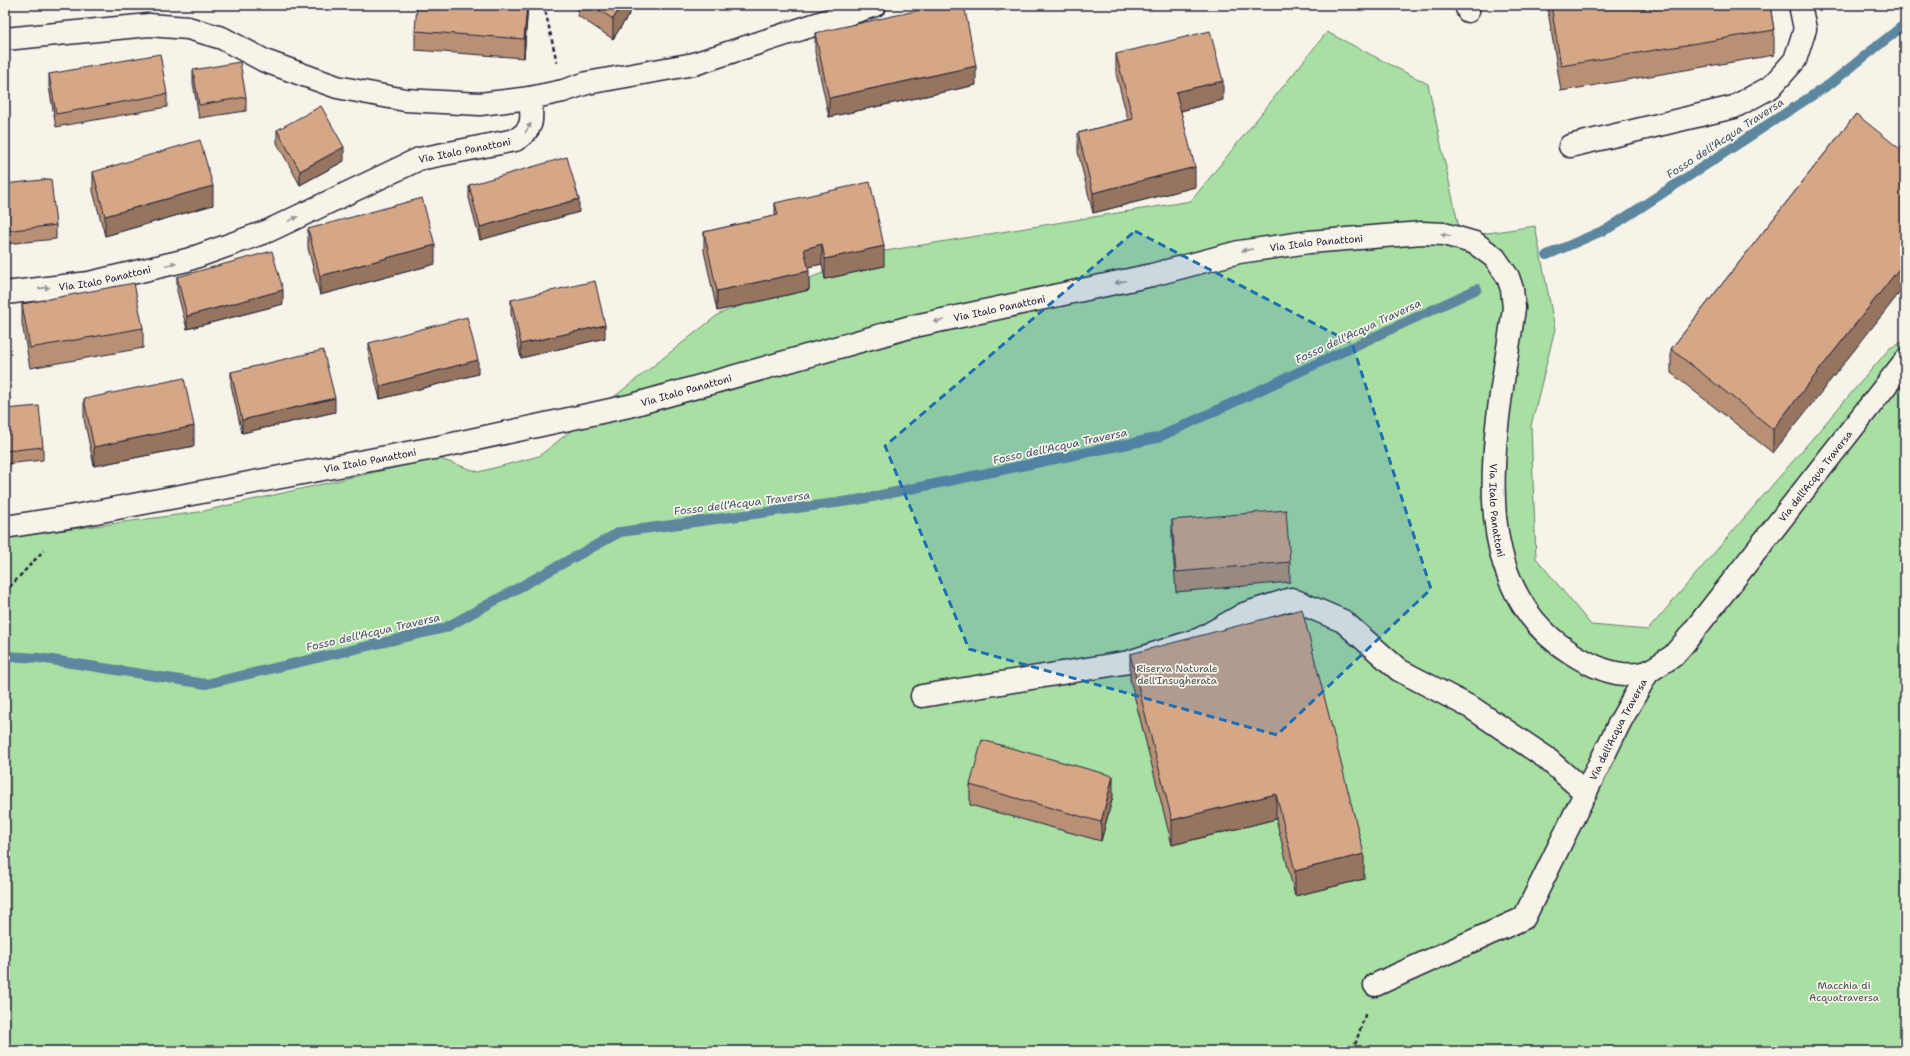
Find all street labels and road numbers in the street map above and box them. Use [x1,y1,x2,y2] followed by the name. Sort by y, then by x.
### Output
[417,135,512,166] street label: Via Italo Panattoni
[1269,232,1364,255] street label: Via Italo Panattoni
[58,263,152,294] street label: Via Italo Panattoni
[952,292,1047,325] street label: Via Italo Panattoni
[639,371,733,409] street label: Via Italo Panattoni
[1776,427,1856,525] street label: Via dell'Acqua Traversa
[323,445,418,476] street label: Via Italo Panattoni
[1487,463,1508,559] street label: Via Italo Panattoni
[1586,676,1650,783] street label: Via dell'Acqua Traversa

